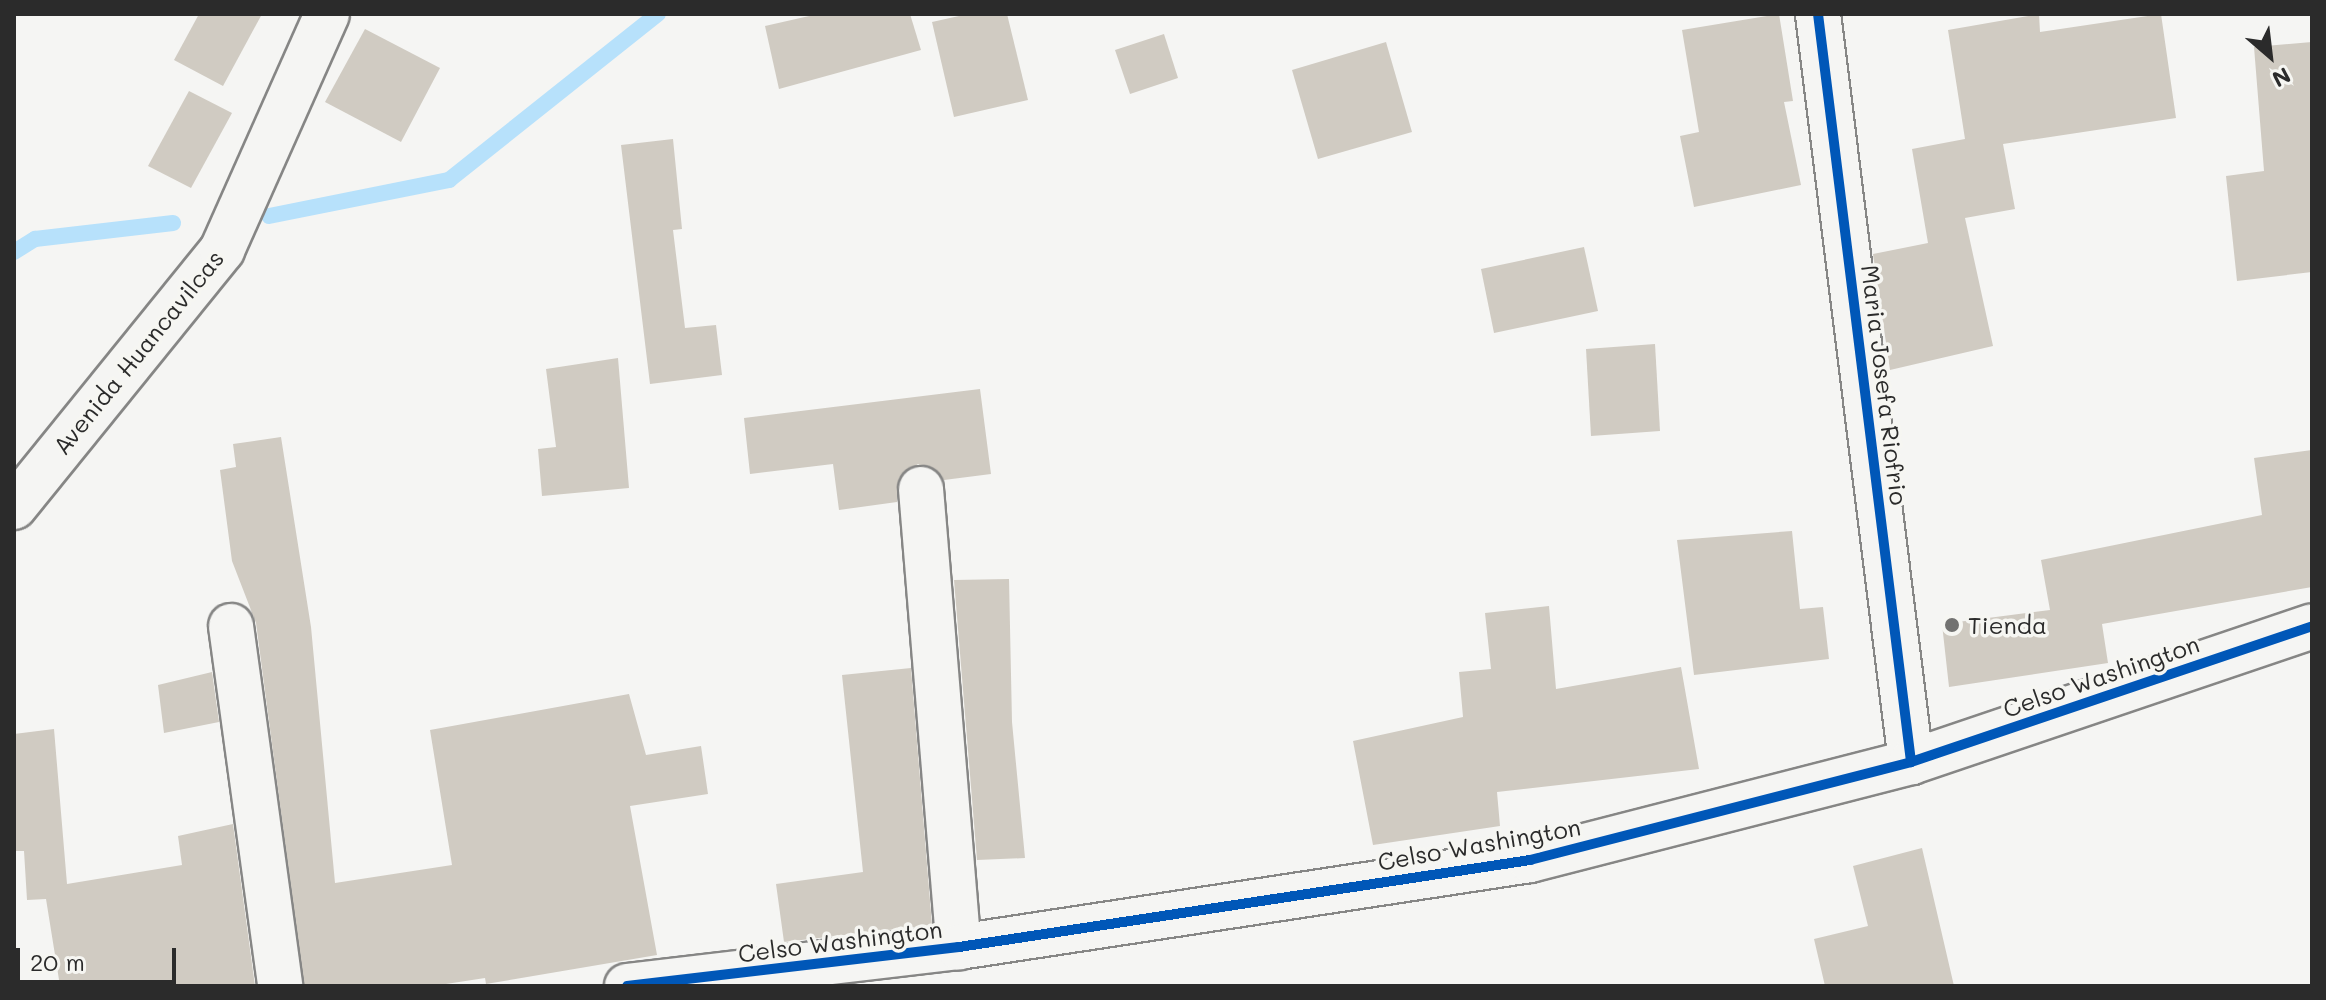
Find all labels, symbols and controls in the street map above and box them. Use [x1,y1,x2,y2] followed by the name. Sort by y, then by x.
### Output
[2230,16,2310,96] north arrow
[2267,61,2296,94] text: N
[47,244,229,460] street label: Avenida Huancavilcas
[1856,263,1914,507] street label: Maria Josefa Riofrio
[1968,611,2047,639] place label: Tienda
[1943,616,1961,634] marker: Tienda
[1999,629,2203,723] street label: Celso Washington
[1375,812,1583,876] street label: Celso Washington
[736,914,944,968] street label: Celso Washington
[20,932,180,982] scale bar
[30,946,85,977] text: 20 m

